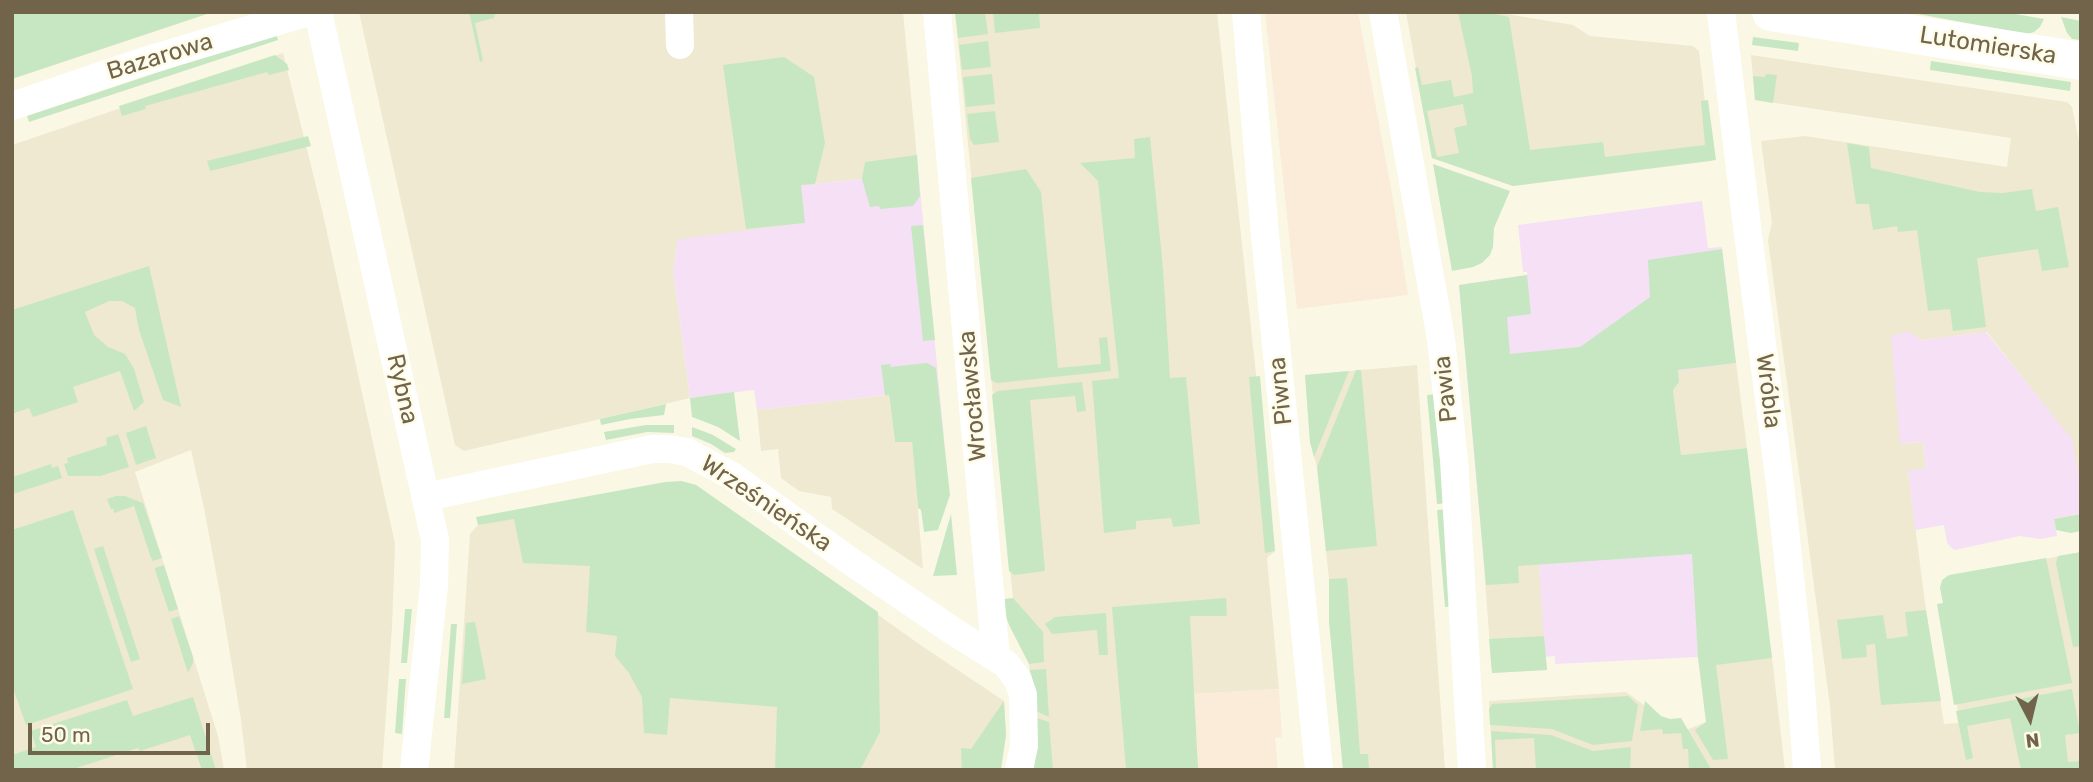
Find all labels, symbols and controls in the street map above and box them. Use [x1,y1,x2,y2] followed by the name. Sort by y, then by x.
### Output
[1918,21,2058,71] street label: Lutomierska
[104,27,216,87] street label: Bazarowa
[953,329,993,463] street label: Wrocławska
[380,351,424,427] street label: Rybna
[1749,352,1787,430] street label: Wróbla
[1428,354,1464,424] street label: Pawia
[1263,356,1299,426] street label: Piwna
[695,450,837,558] street label: Wrześnieńska
[1995,684,2065,754] north arrow
[32,708,214,752] scale bar
[41,722,91,747] text: 50 m
[2024,728,2041,753] text: N

